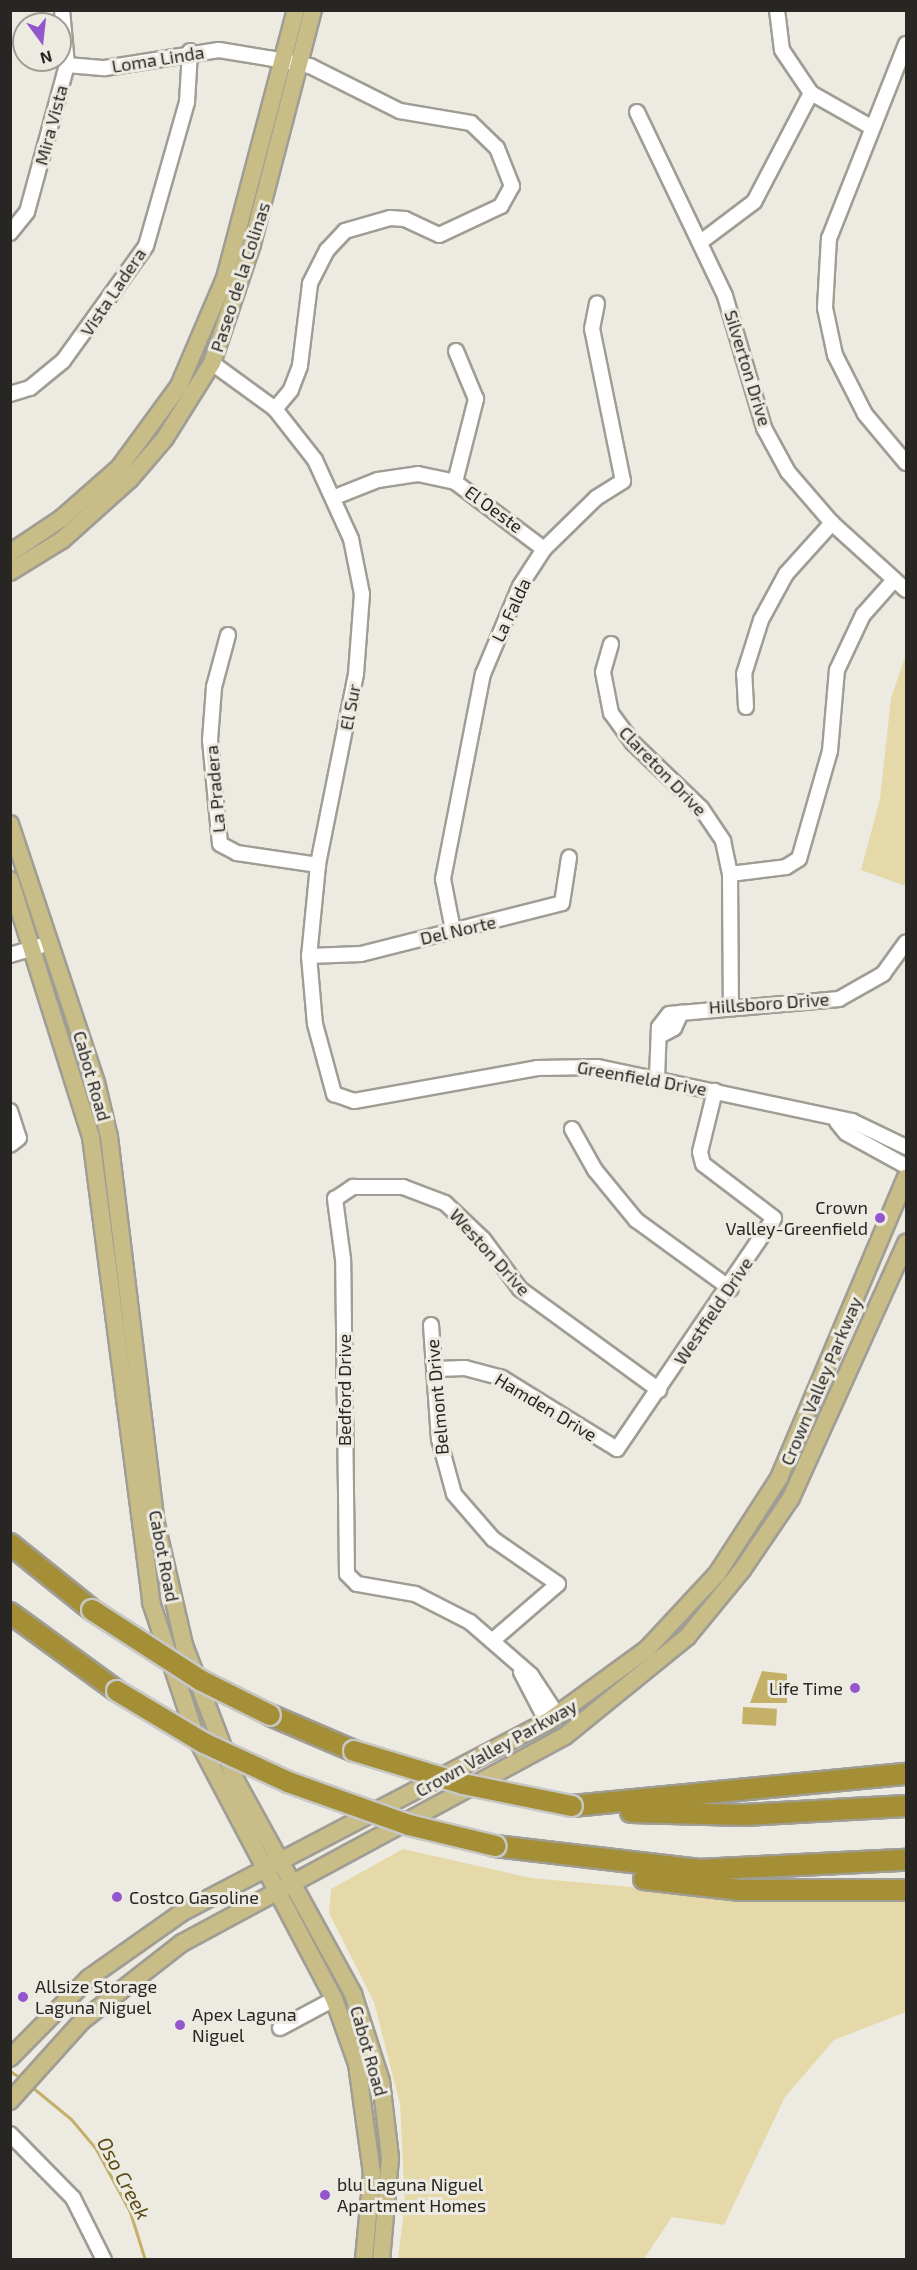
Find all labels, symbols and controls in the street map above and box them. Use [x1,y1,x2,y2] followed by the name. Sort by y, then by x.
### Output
[12,12,72,72] north arrow
[110,41,206,77] street label: Loma Linda
[38,47,54,69] text: N
[30,82,72,168] street label: Mira Vista
[206,199,274,355] street label: Paseo de la Colinas
[76,244,150,340] street label: Vista Ladera
[720,307,776,429] street label: Silverton Drive
[461,481,527,537] street label: El Oeste
[487,575,535,645] street label: La Falda
[335,682,365,732] street label: El Sur
[615,722,711,820] street label: Clareton Drive
[200,744,230,834] street label: La Pradera
[418,911,498,949] street label: Del Norte
[708,988,830,1018] street label: Hillsboro Drive
[69,1028,115,1124] street label: Cabot Road
[576,1056,708,1100] street label: Greenfield Drive
[725,1197,868,1240] place label: Crown Valley-Greenfield
[445,1204,535,1300] street label: Weston Drive
[873,1211,887,1225] marker: Crown Valley-Greenfield
[669,1253,757,1369] street label: Westfield Drive
[776,1293,866,1469] street label: Crown Valley Parkway
[333,1334,355,1446] street label: Bedford Drive
[421,1338,453,1456] street label: Belmont Drive
[491,1368,601,1446] street label: Hamden Drive
[145,1508,183,1604] street label: Cabot Road
[769,1677,843,1699] place label: Life Time
[848,1681,862,1695] marker: Life Time
[411,1694,581,1802] street label: Crown Valley Parkway
[129,1886,259,1908] place label: Costco Gasoline
[110,1890,124,1904] marker: Costco Gasoline
[35,1976,157,2018] place label: Allsize Storage Laguna Niguel
[16,1990,30,2004] marker: Allsize Storage Laguna Niguel
[346,2003,392,2099] street label: Cabot Road
[192,2004,297,2046] place label: Apex Laguna Niguel
[173,2018,187,2032] marker: Apex Laguna Niguel
[92,2133,156,2223] water label: Oso Creek
[337,2174,486,2216] place label: blu Laguna Niguel Apartment Homes
[318,2188,332,2202] marker: blu Laguna Niguel Apartment Homes

